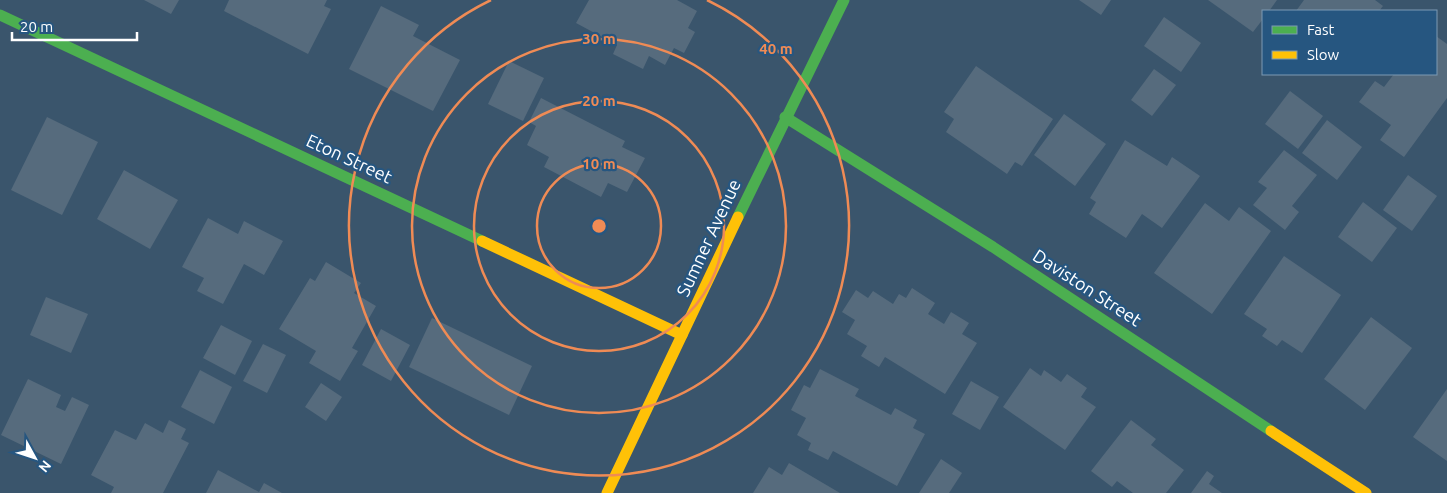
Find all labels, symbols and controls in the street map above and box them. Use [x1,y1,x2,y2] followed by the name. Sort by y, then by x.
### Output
[12,10,138,42] scale bar
[1262,10,1437,75] legend
[20,18,53,35] text: 20 m
[1307,21,1335,38] text: Fast
[582,30,616,47] text: 30 m
[759,40,793,57] text: 40 m
[1307,46,1340,63] text: Slow
[582,92,616,109] text: 20 m
[303,130,395,187] street label: Eton Street
[582,155,616,172] text: 10 m
[672,176,744,299] street label: Sumner Avenue
[590,217,608,235] centre of rings
[1030,245,1145,330] street label: Daviston Street
[10,433,60,483] north arrow
[35,457,54,476] text: N

